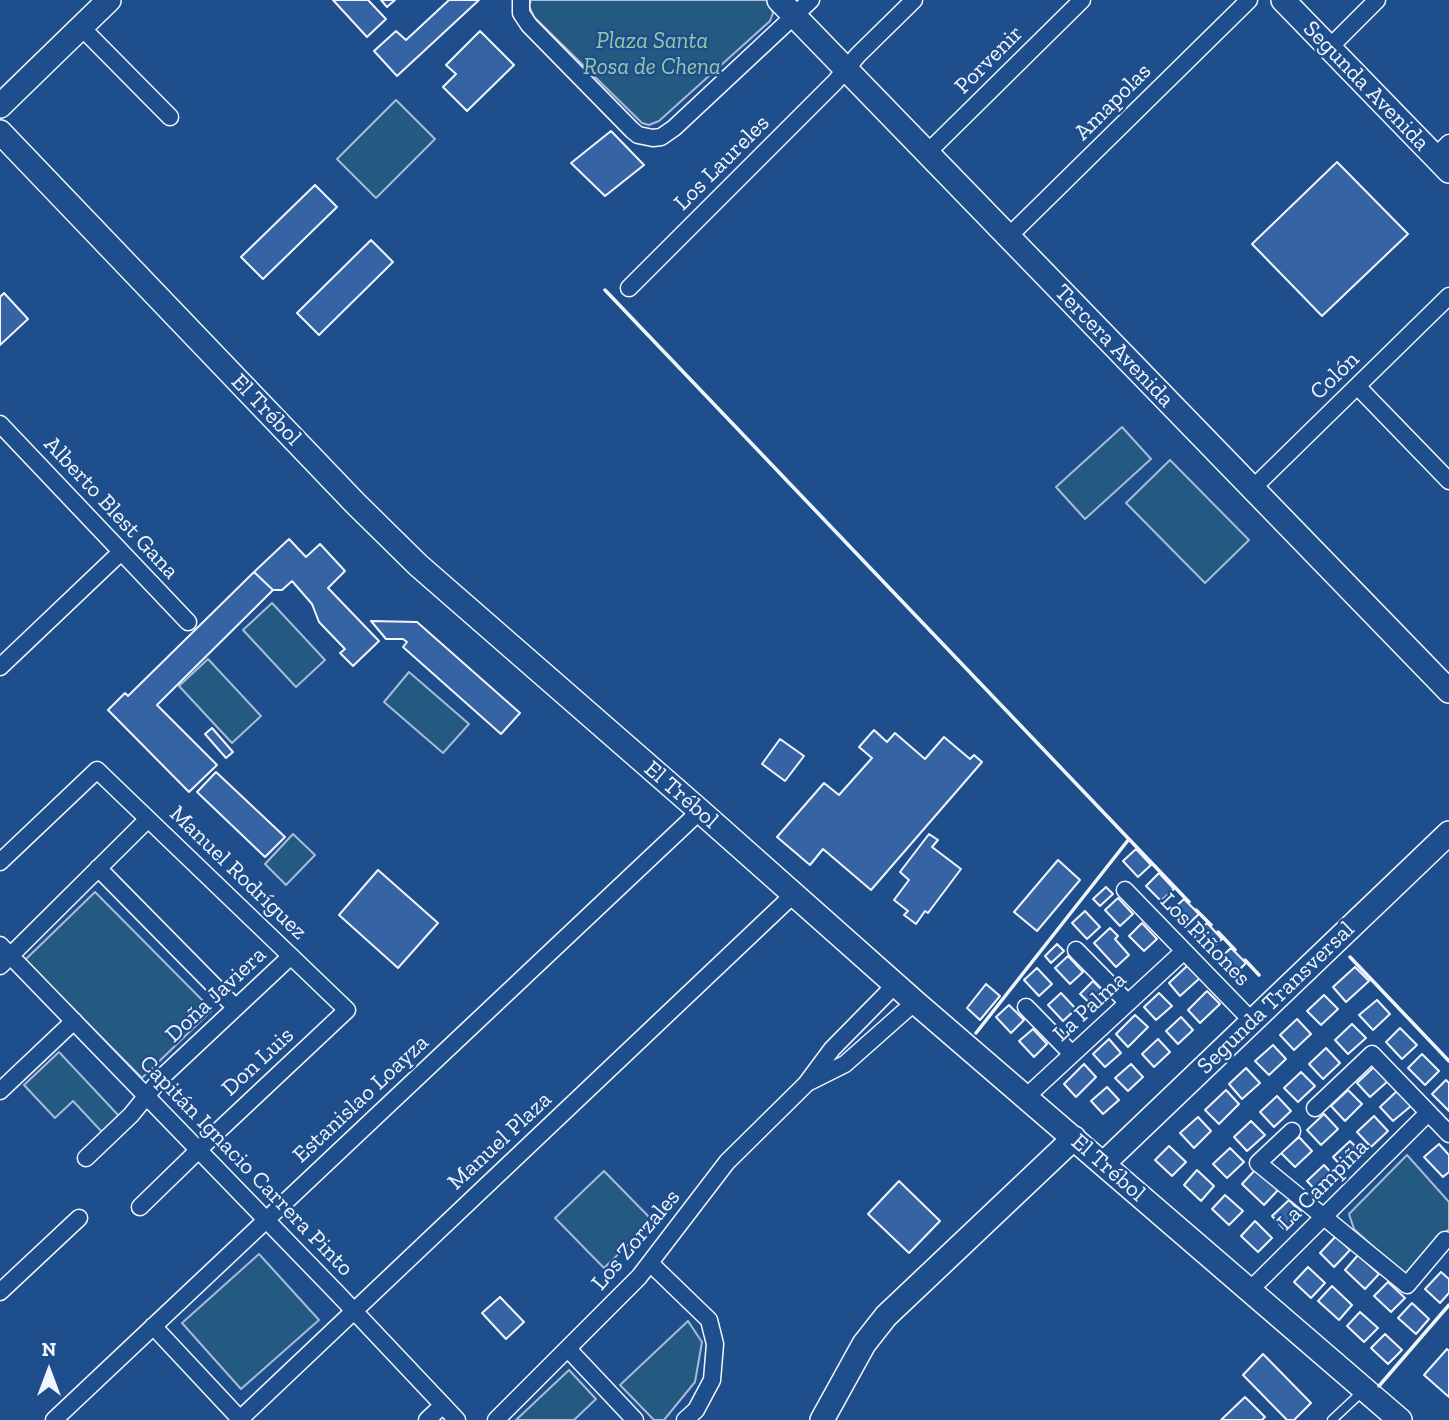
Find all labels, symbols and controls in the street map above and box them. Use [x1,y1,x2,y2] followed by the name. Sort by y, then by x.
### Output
[1297,15,1435,157] street label: Segunda Avenida
[949,20,1029,100] street label: Porvenir
[583,27,721,81] park label: Plaza Santa Rosa de Chena
[1069,58,1157,146] street label: Amapolas
[669,110,775,216] street label: Los Laureles
[1048,279,1180,413] street label: Tercera Avenida
[1305,346,1365,406] street label: Colón
[225,368,307,452] street label: El Trébol
[38,431,184,585] street label: Alberto Blest Gana
[638,755,724,835] street label: El Trébol
[163,800,313,946] street label: Manuel Rodríguez
[1154,888,1256,992] street label: Los Piñones
[1192,916,1360,1080] street label: Segunda Transversal
[160,941,272,1049] street label: Doña Javiera
[1048,966,1132,1048] street label: La Palma
[216,1022,300,1102] street label: Don Luis
[287,1029,435,1169] street label: Estanislao Loayza
[133,1050,359,1282] street label: Capitán Ignacio Carrera Pinto
[442,1086,558,1196] street label: Manuel Plaza
[1065,1128,1151,1208] street label: El Trébol
[1272,1134,1374,1236] street label: La Campiña
[586,1184,686,1296] street label: Los Zorzales
[14,1336,84,1406] north arrow
[42,1338,56,1361] text: N

